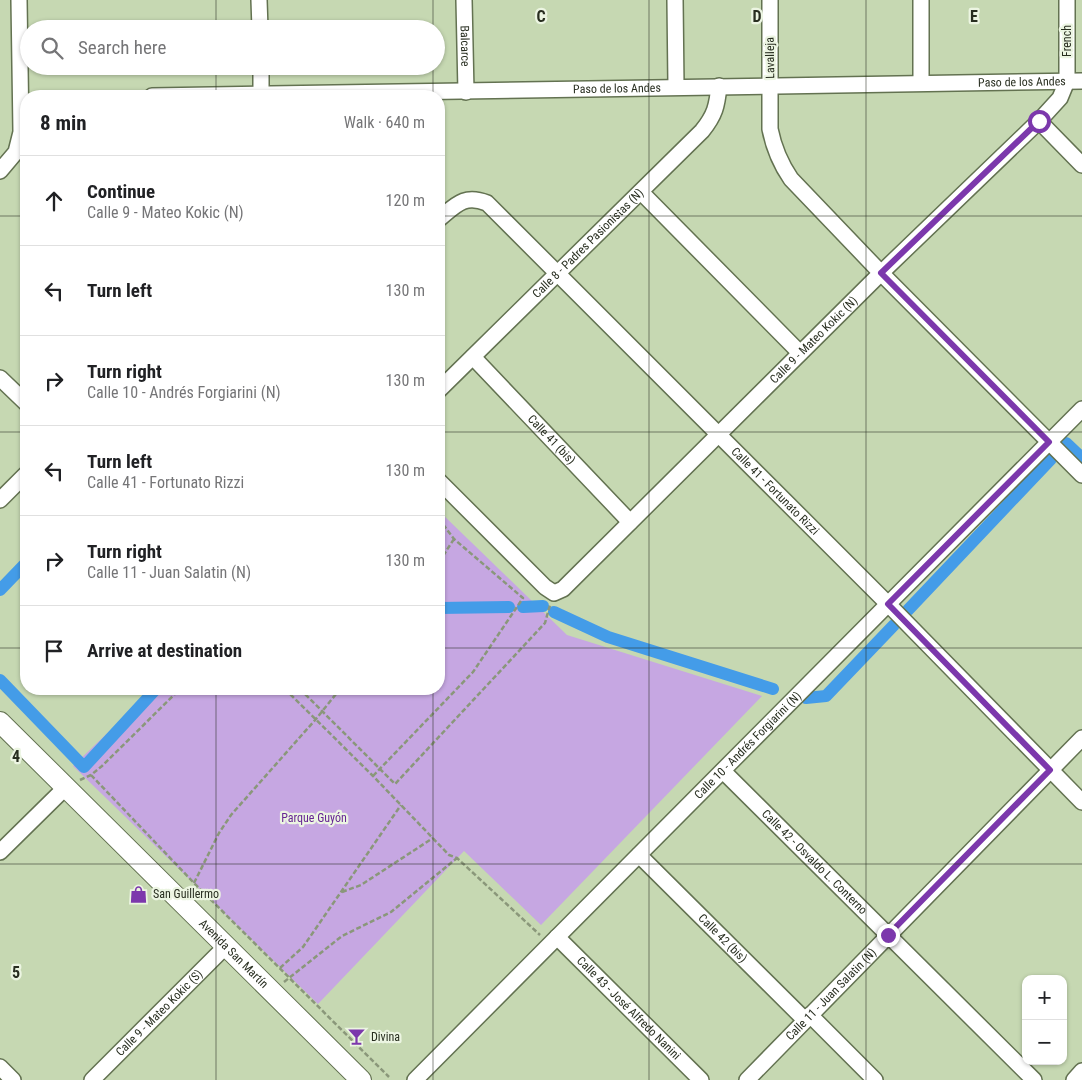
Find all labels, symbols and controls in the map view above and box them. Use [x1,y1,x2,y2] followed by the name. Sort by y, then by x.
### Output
[536,7,546,26] text: C
[752,7,762,26] text: D
[970,7,978,26] text: E
[20,20,445,75] search box
[458,25,472,67] street label: Balcarce
[1060,25,1074,57] street label: French
[38,34,66,62] icon: search
[78,36,166,59] text: Search here
[763,37,777,79] street label: Lavalleja
[978,74,1066,90] street label: Paso de los Andes
[573,81,661,96] street label: Paso de los Andes
[1028,110,1051,133] route start
[40,111,87,135] text: 8 min
[344,113,425,132] text: Walk · 640 m
[87,180,155,203] text: Continue
[530,186,646,301] street label: Calle 8 - Padres Pasionistas (N)
[40,187,68,215] icon: ahead
[386,191,425,210] text: 120 m
[87,203,244,222] text: Calle 9 - Mateo Kokic (N)
[40,277,68,305] icon: left
[87,279,152,302] text: Turn left
[386,281,425,300] text: 130 m
[767,293,860,386] street label: Calle 9 - Mateo Kokic (N)
[87,360,162,383] text: Turn right
[40,367,68,395] icon: right
[386,371,425,390] text: 130 m
[87,383,281,402] text: Calle 10 - Andrés Forgiarini (N)
[525,412,578,467] street label: Calle 41 (bis)
[728,444,822,538] street label: Calle 41 - Fortunato Rizzi
[87,450,152,473] text: Turn left
[40,457,68,485] icon: left
[386,461,425,480] text: 130 m
[87,473,244,492] text: Calle 41 - Fortunato Rizzi
[87,540,162,563] text: Turn right
[40,547,68,575] icon: right
[386,551,425,570] text: 130 m
[87,563,251,582] text: Calle 11 - Juan Salatin (N)
[40,637,68,665] icon: arrive
[87,639,242,662] text: Arrive at destination
[692,689,804,802] street label: Calle 10 - Andrés Forgiarini (N)
[12,747,20,766] text: 4
[759,807,870,917] street label: Calle 42 - Osvaldo L. Conterno
[281,811,347,825] park label: Parque Guyón
[129,884,149,904] shop icon: San Guillermo
[153,887,219,901] place label: San Guillermo
[695,911,750,965] street label: Calle 42 (bis)
[196,916,271,991] street label: Avenida San Martín
[877,924,900,947] route end
[783,945,879,1043] street label: Calle 11 - Juan Salatin (N)
[574,954,683,1063] street label: Calle 43 - José Alfredo Nanini
[12,963,20,982] text: 5
[113,967,205,1059] street label: Calle 9 - Mateo Kokic (S)
[1022,975,1067,1065] map controls
[1022,975,1067,1020] button: +
[1022,1020,1067,1065] button: −
[347,1027,367,1047] bar icon: Divina
[371,1030,400,1044] place label: Divina

